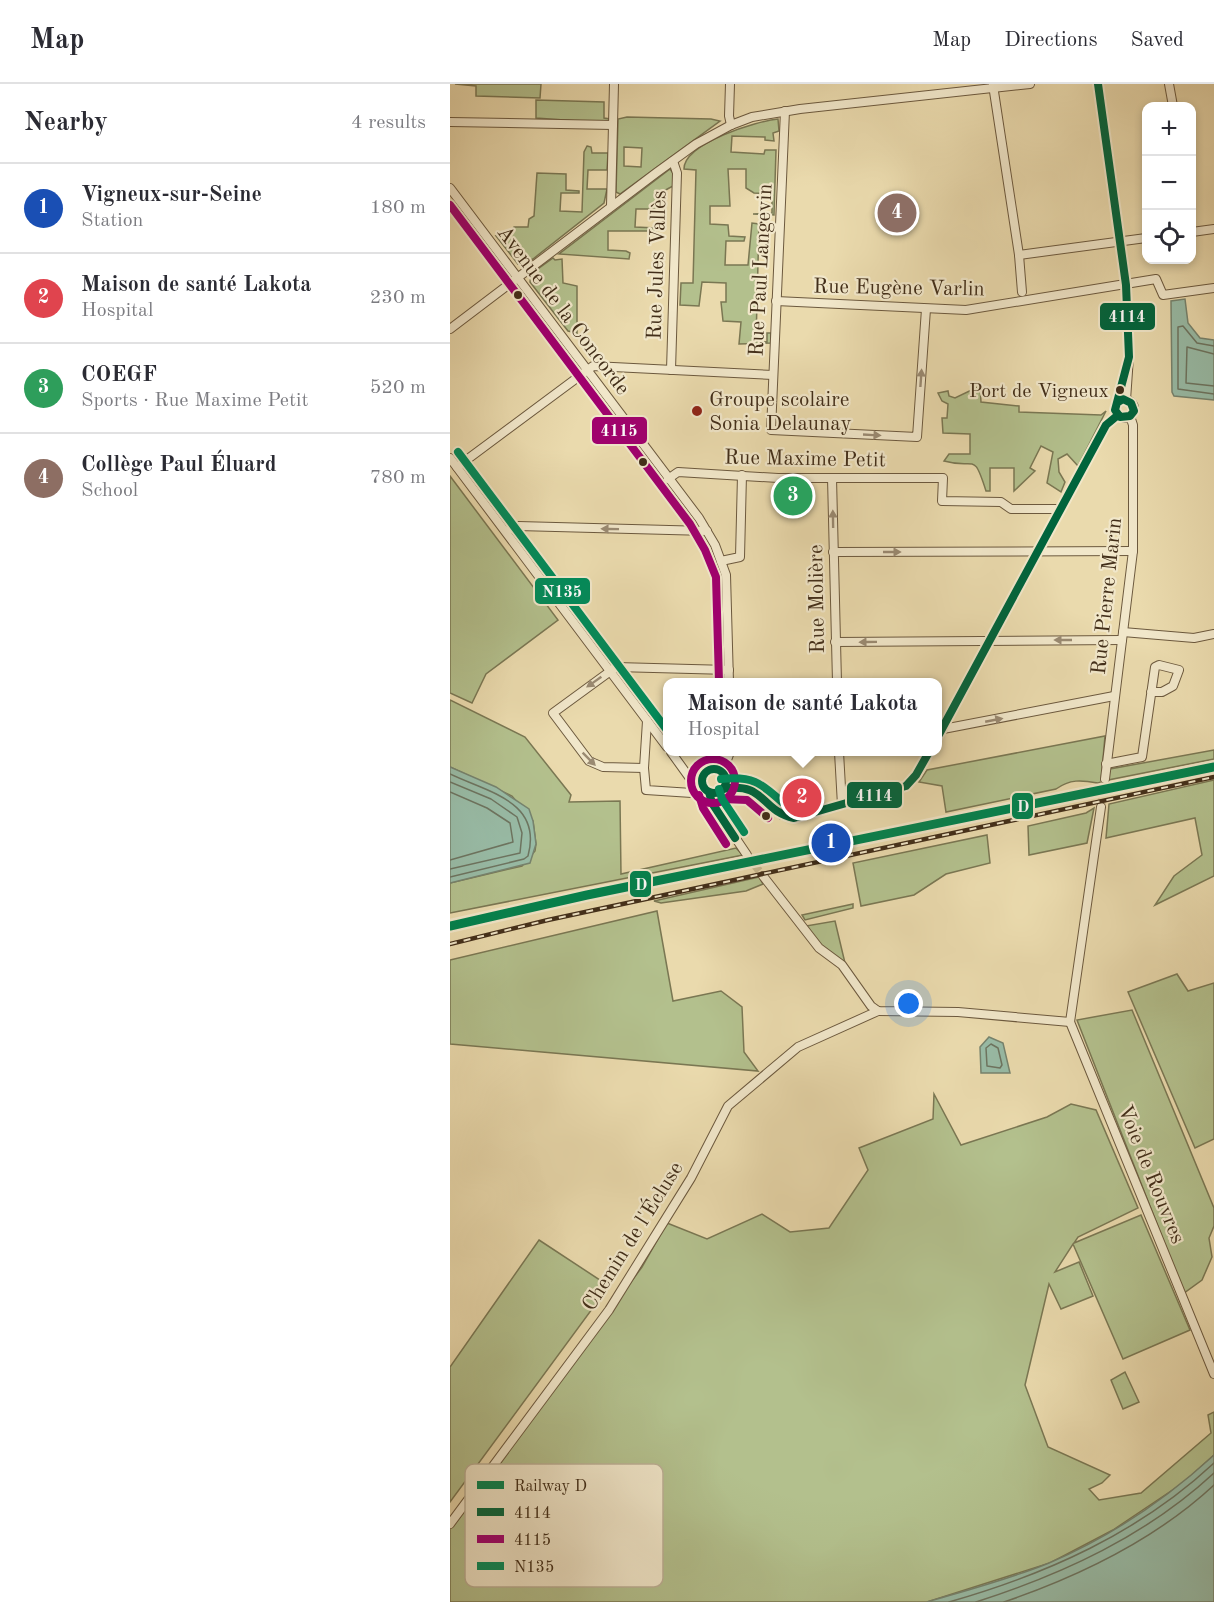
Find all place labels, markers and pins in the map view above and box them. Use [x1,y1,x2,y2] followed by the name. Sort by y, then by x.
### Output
[878,190,916,236] pin: 4
[512,289,524,301] unlabelled marker
[969,382,1109,402] place label: Port de Vigneux
[1114,384,1126,396] marker: Port de Vigneux
[709,390,852,435] place label: Groupe scolaire Sonia Delaunay
[690,404,704,418] marker: Groupe scolaire Sonia Delaunay
[637,456,649,468] unlabelled marker
[774,474,812,518] pin: 3
[782,776,822,820] pin: 2
[760,810,772,822] unlabelled marker
[812,820,850,866] pin: 1

